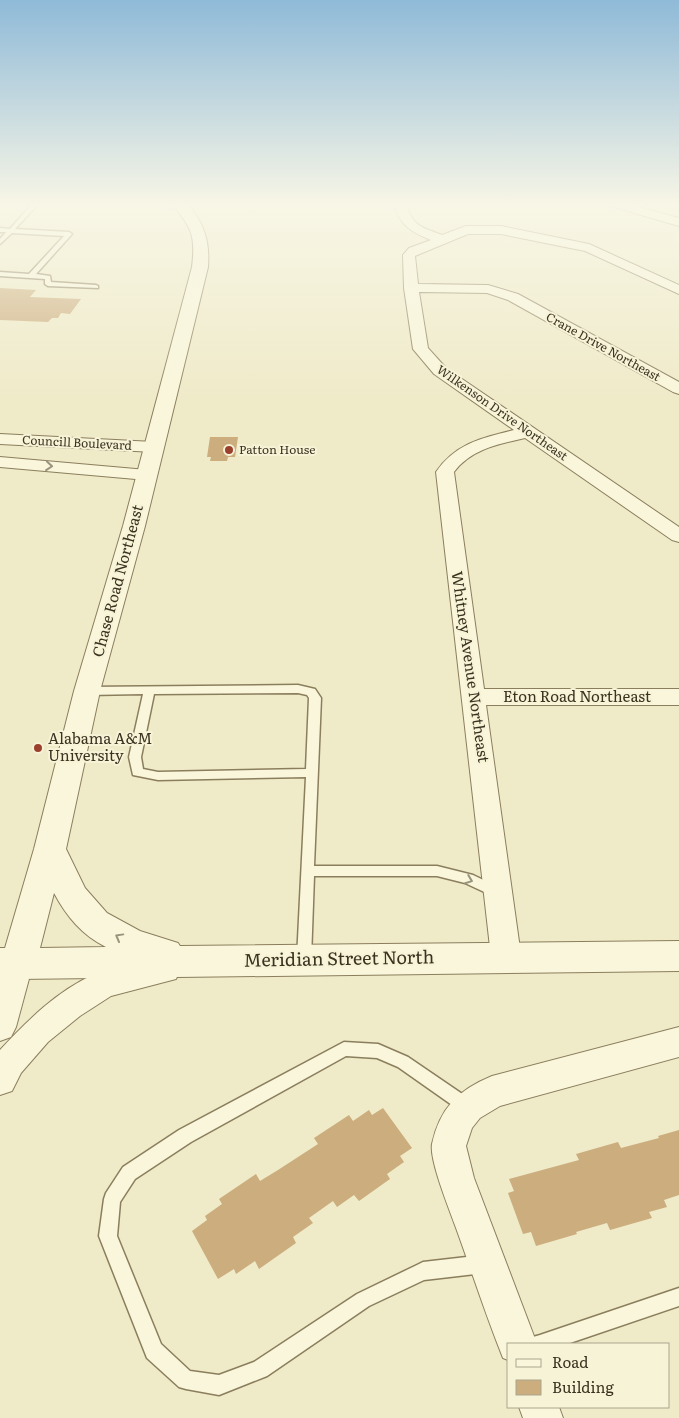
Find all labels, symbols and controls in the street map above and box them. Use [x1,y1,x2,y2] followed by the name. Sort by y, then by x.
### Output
[543,307,664,385] street label: Crane Drive Northeast
[433,360,572,464] street label: Wilkenson Drive Northeast
[22,430,133,454] street label: Councill Boulevard
[239,440,315,458] place label: Patton House
[223,444,235,456] marker: Patton House
[45,460,53,471] one-way arrow
[85,502,148,659] street label: Chase Road Northeast
[447,570,496,764] street label: Whitney Avenue Northeast
[503,684,651,707] street label: Eton Road Northeast
[48,726,152,766] place label: Alabama A&M University
[32,742,44,754] marker: Alabama A&M University
[464,874,473,884] one-way arrow
[115,934,124,944] one-way arrow
[243,942,435,973] street label: Meridian Street North
[507,1343,669,1408] legend
[552,1350,588,1373] text: Road
[552,1375,614,1398] text: Building

